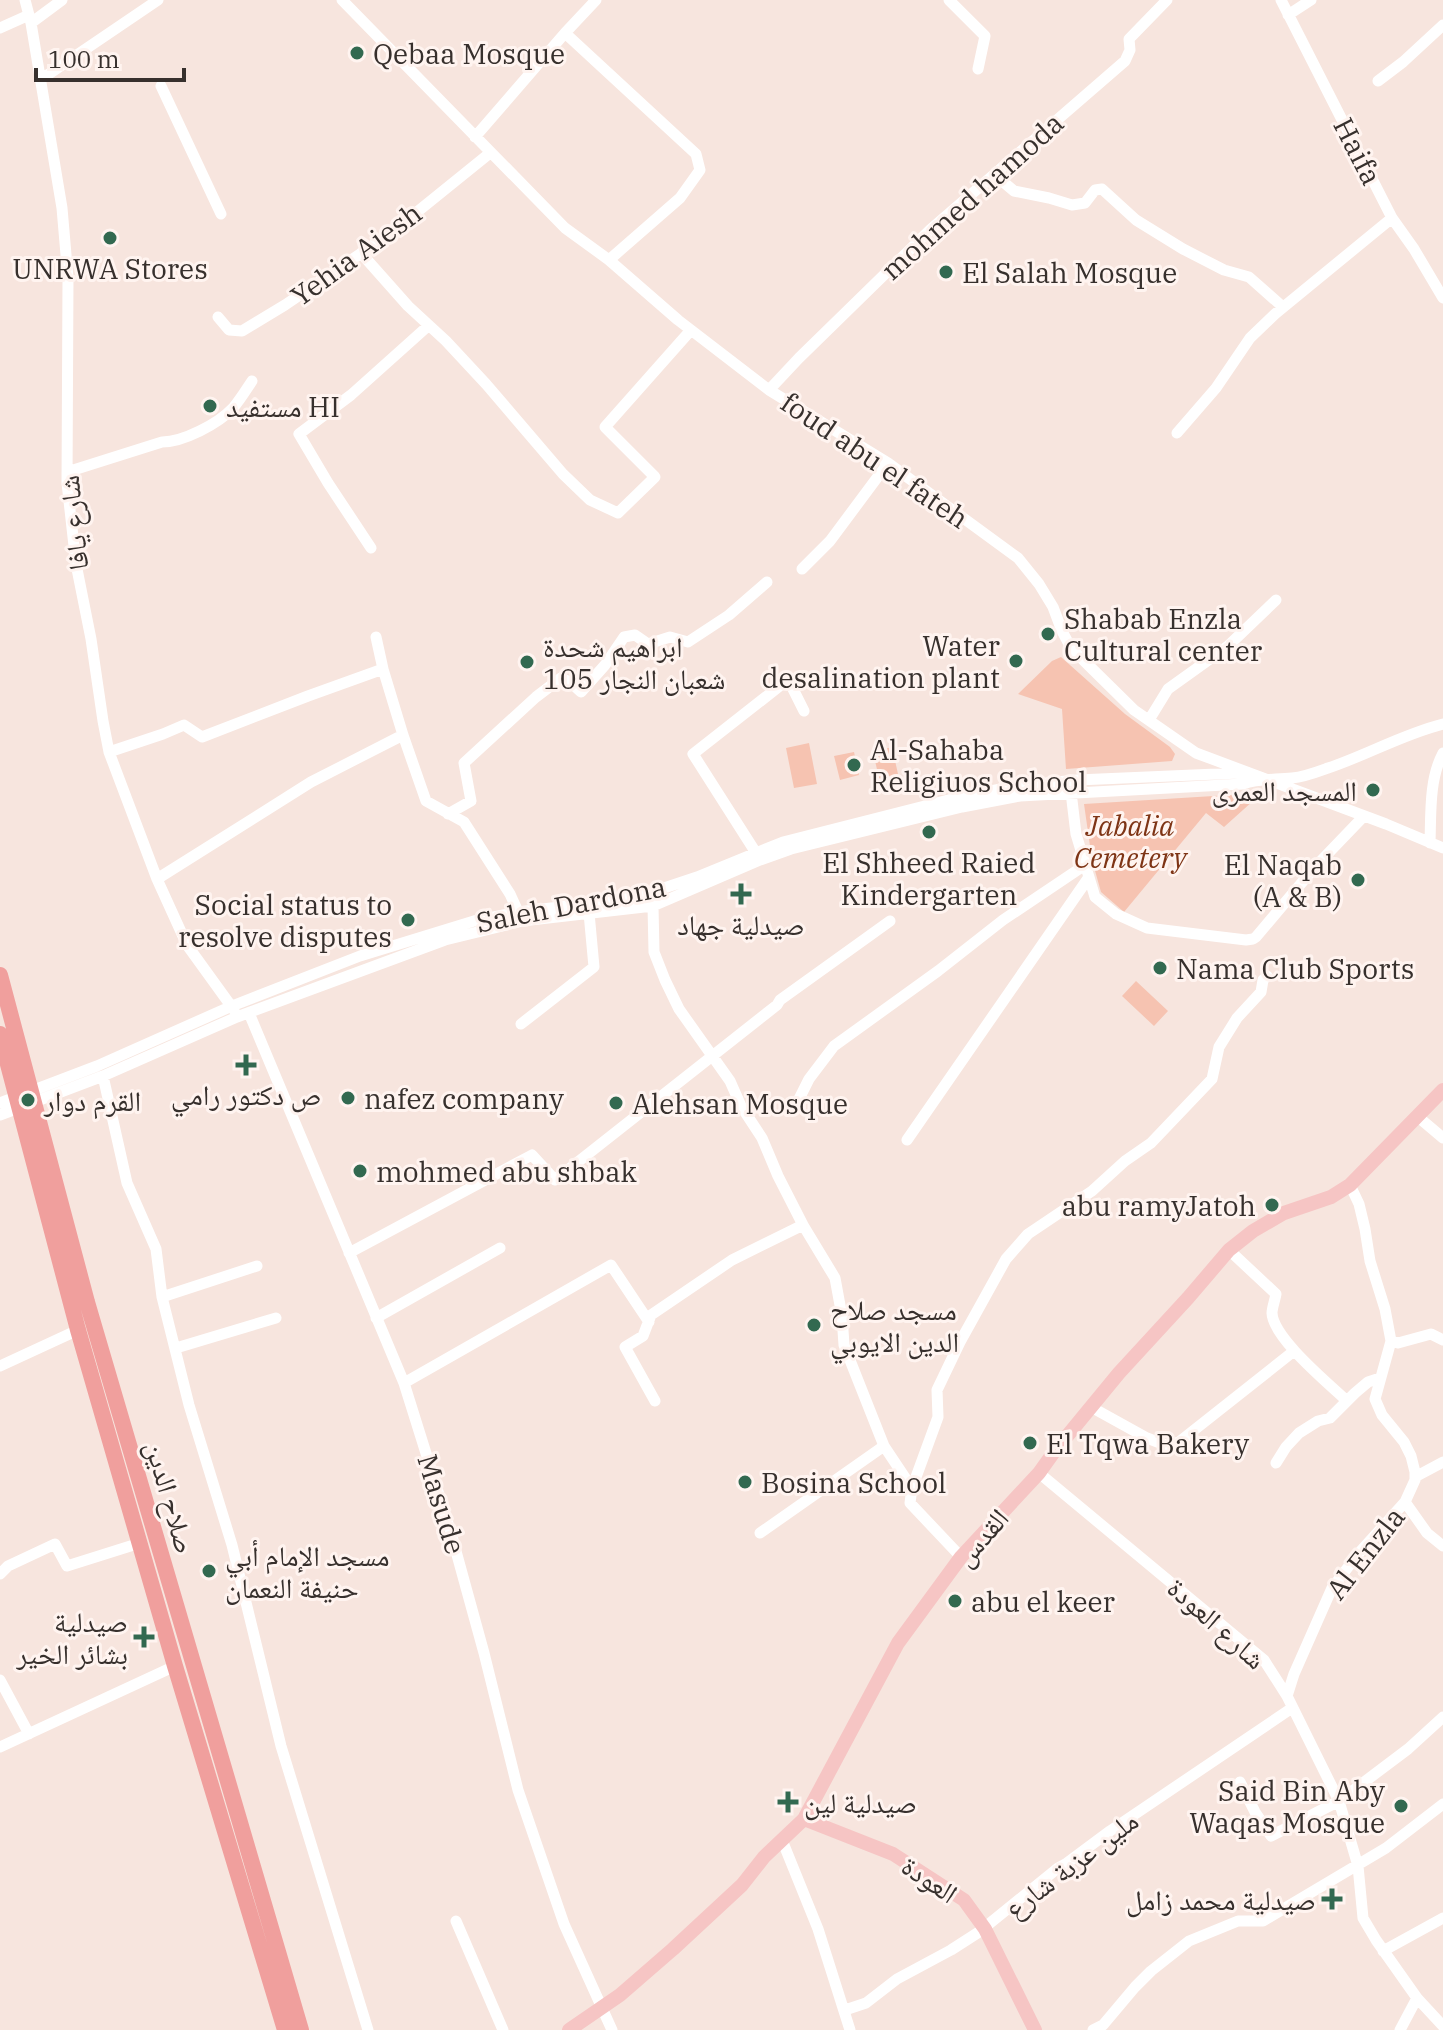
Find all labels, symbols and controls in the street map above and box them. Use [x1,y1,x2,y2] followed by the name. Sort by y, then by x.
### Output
[36,32,184,82] scale bar
[373,35,565,72] place label: Qebaa Mosque
[48,43,120,75] text: 100 m
[348,44,366,62] marker: Qebaa Mosque
[873,104,1071,288] street label: mohmed hamoda
[1325,111,1391,191] street label: Haifa
[283,194,429,314] street label: Yehia Aiesh
[101,229,119,247] marker: UNRWA Stores
[12,250,208,287] place label: UNRWA Stores
[962,254,1177,291] place label: El Salah Mosque
[937,263,955,281] marker: El Salah Mosque
[774,384,976,536] street label: foud abu el fateh
[226,388,340,425] place label: مستفيد HI
[201,397,219,415] marker: مستفيد HI
[50,474,96,572] street label: شارع يافا
[1064,600,1263,669] place label: Shabab Enzla Cultural center
[1039,625,1057,643] marker: Shabab Enzla Cultural center
[761,627,1001,696] place label: Water desalination plant
[543,628,725,697] place label: ابراهيم شحدة شعبان النجار 105
[1007,652,1025,670] marker: Water desalination plant
[518,653,536,671] marker: ابراهيم شحدة شعبان النجار 105
[870,731,1087,800] place label: Al-Sahaba Religiuos School
[845,756,863,774] marker: Al-Sahaba Religiuos School
[1211,772,1357,809] place label: المسجد العمرى
[1364,781,1382,799] marker: المسجد العمرى
[1074,807,1189,876] park label: Jabalia Cemetery
[920,823,938,841] marker: El Shheed Raied Kindergarten
[822,844,1036,913] place label: El Shheed Raied Kindergarten
[1224,846,1342,915] place label: El Naqab (A & B)
[473,867,669,941] street label: Saleh Dardona
[1349,871,1367,889] marker: El Naqab (A & B)
[732,885,750,903] marker: صيدلية جهاد
[178,886,392,955] place label: Social status to resolve disputes
[677,906,805,943] place label: صيدلية جهاد
[399,911,417,929] marker: Social status to resolve disputes
[1176,950,1414,987] place label: Nama Club Sports
[1151,959,1169,977] marker: Nama Club Sports
[237,1056,255,1074] marker: ص دكتور رامي
[171,1076,321,1118] place label: ص دكتور رامي
[364,1080,564,1117] place label: nafez company
[43,1082,141,1120] place label: القرم دوار
[632,1085,848,1122] place label: Alehsan Mosque
[339,1089,357,1107] marker: nafez company
[19,1091,37,1109] marker: القرم دوار
[607,1094,625,1112] marker: Alehsan Mosque
[376,1153,637,1190] place label: mohmed abu shbak
[351,1162,369,1180] marker: mohmed abu shbak
[1062,1187,1256,1224] place label: abu ramyJatoh
[1263,1196,1281,1214] marker: abu ramyJatoh
[830,1291,959,1365] place label: مسجد صلاح الدين الايوبي
[805,1316,823,1334] marker: مسجد صلاح الدين الايوبي
[1046,1425,1249,1462] place label: El Tqwa Bakery
[1021,1434,1039,1452] marker: El Tqwa Bakery
[137,1437,205,1557] street label: صلاح الدين
[409,1449,475,1559] street label: Masude
[761,1464,946,1501] place label: Bosina School
[736,1473,754,1491] marker: Bosina School
[1317,1499,1413,1607] street label: Al Enzla
[946,1500,1016,1574] street label: القدس
[225,1537,390,1606] place label: مسجد الإمام أبي حنيفة النعمان
[200,1562,218,1580] marker: مسجد الإمام أبي حنيفة النعمان
[1160,1569,1274,1677] street label: شارع العودة
[971,1583,1115,1620] place label: abu el keer
[946,1592,964,1610] marker: abu el keer
[16,1603,128,1672] place label: صيدلية بشائر الخير
[135,1628,153,1646] marker: صيدلية بشائر الخير
[1189,1772,1385,1841] place label: Said Bin Aby Waqas Mosque
[804,1784,917,1821] place label: صيدلية لين
[779,1793,797,1811] marker: صيدلية لين
[1392,1797,1410,1815] marker: Said Bin Aby Waqas Mosque
[997,1802,1145,1926] street label: ملين عزبة شارع
[895,1847,965,1911] street label: العودة
[1126,1881,1316,1918] place label: صيدلية محمد زامل
[1323,1890,1341,1908] marker: صيدلية محمد زامل

